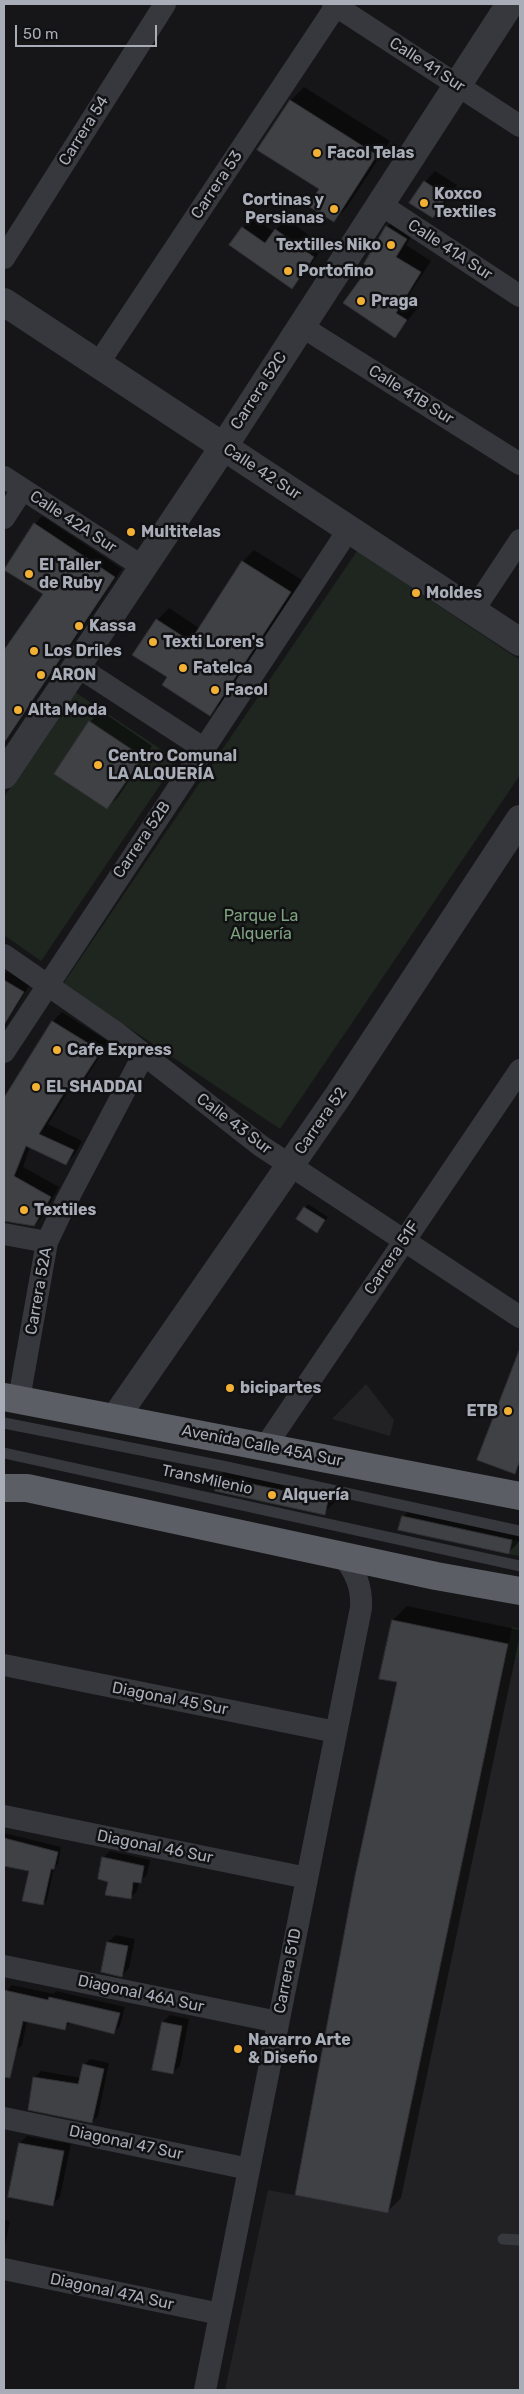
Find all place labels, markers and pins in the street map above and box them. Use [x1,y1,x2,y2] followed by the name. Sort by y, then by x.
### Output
[327,143,414,163] place label: Facol Telas
[311,147,323,159] marker: Facol Telas
[434,184,496,222] place label: Koxco Textiles
[242,190,324,228] place label: Cortinas y Persianas
[418,197,430,209] marker: Koxco Textiles
[328,203,340,215] marker: Cortinas y Persianas
[276,235,381,255] place label: Textilles Niko
[385,239,397,251] marker: Textilles Niko
[298,261,374,281] place label: Portofino
[282,265,294,277] marker: Portofino
[371,291,418,311] place label: Praga
[355,295,367,307] marker: Praga
[141,522,221,542] place label: Multitelas
[125,526,137,538] marker: Multitelas
[39,555,103,593] place label: El Taller de Ruby
[23,568,35,580] marker: El Taller de Ruby
[426,583,482,603] place label: Moldes
[410,587,422,599] marker: Moldes
[89,616,136,636] place label: Kassa
[73,620,85,632] marker: Kassa
[163,632,264,652] place label: Texti Loren's
[147,636,159,648] marker: Texti Loren's
[44,641,122,661] place label: Los Driles
[28,645,40,657] marker: Los Driles
[193,658,252,678] place label: Fatelca
[177,662,189,674] marker: Fatelca
[51,665,96,685] place label: ARON
[35,669,47,681] marker: ARON
[225,680,268,700] place label: Facol
[209,684,221,696] marker: Facol
[28,700,107,720] place label: Alta Moda
[12,704,24,716] marker: Alta Moda
[108,746,237,784] place label: Centro Comunal LA ALQUERÍA
[92,759,104,771] marker: Centro Comunal LA ALQUERÍA
[67,1040,172,1060] place label: Cafe Express
[51,1044,63,1056] marker: Cafe Express
[46,1077,142,1097] place label: EL SHADDAI
[30,1081,42,1093] marker: EL SHADDAI
[34,1200,96,1220] place label: Textiles
[18,1204,30,1216] marker: Textiles
[240,1378,321,1398] place label: bicipartes
[224,1382,236,1394] marker: bicipartes
[466,1401,498,1421] place label: ETB
[502,1405,514,1417] marker: ETB
[282,1485,349,1505] place label: Alquería
[266,1489,278,1501] marker: Alquería
[248,2030,351,2068] place label: Navarro Arte & Diseño
[232,2043,244,2055] marker: Navarro Arte & Diseño

